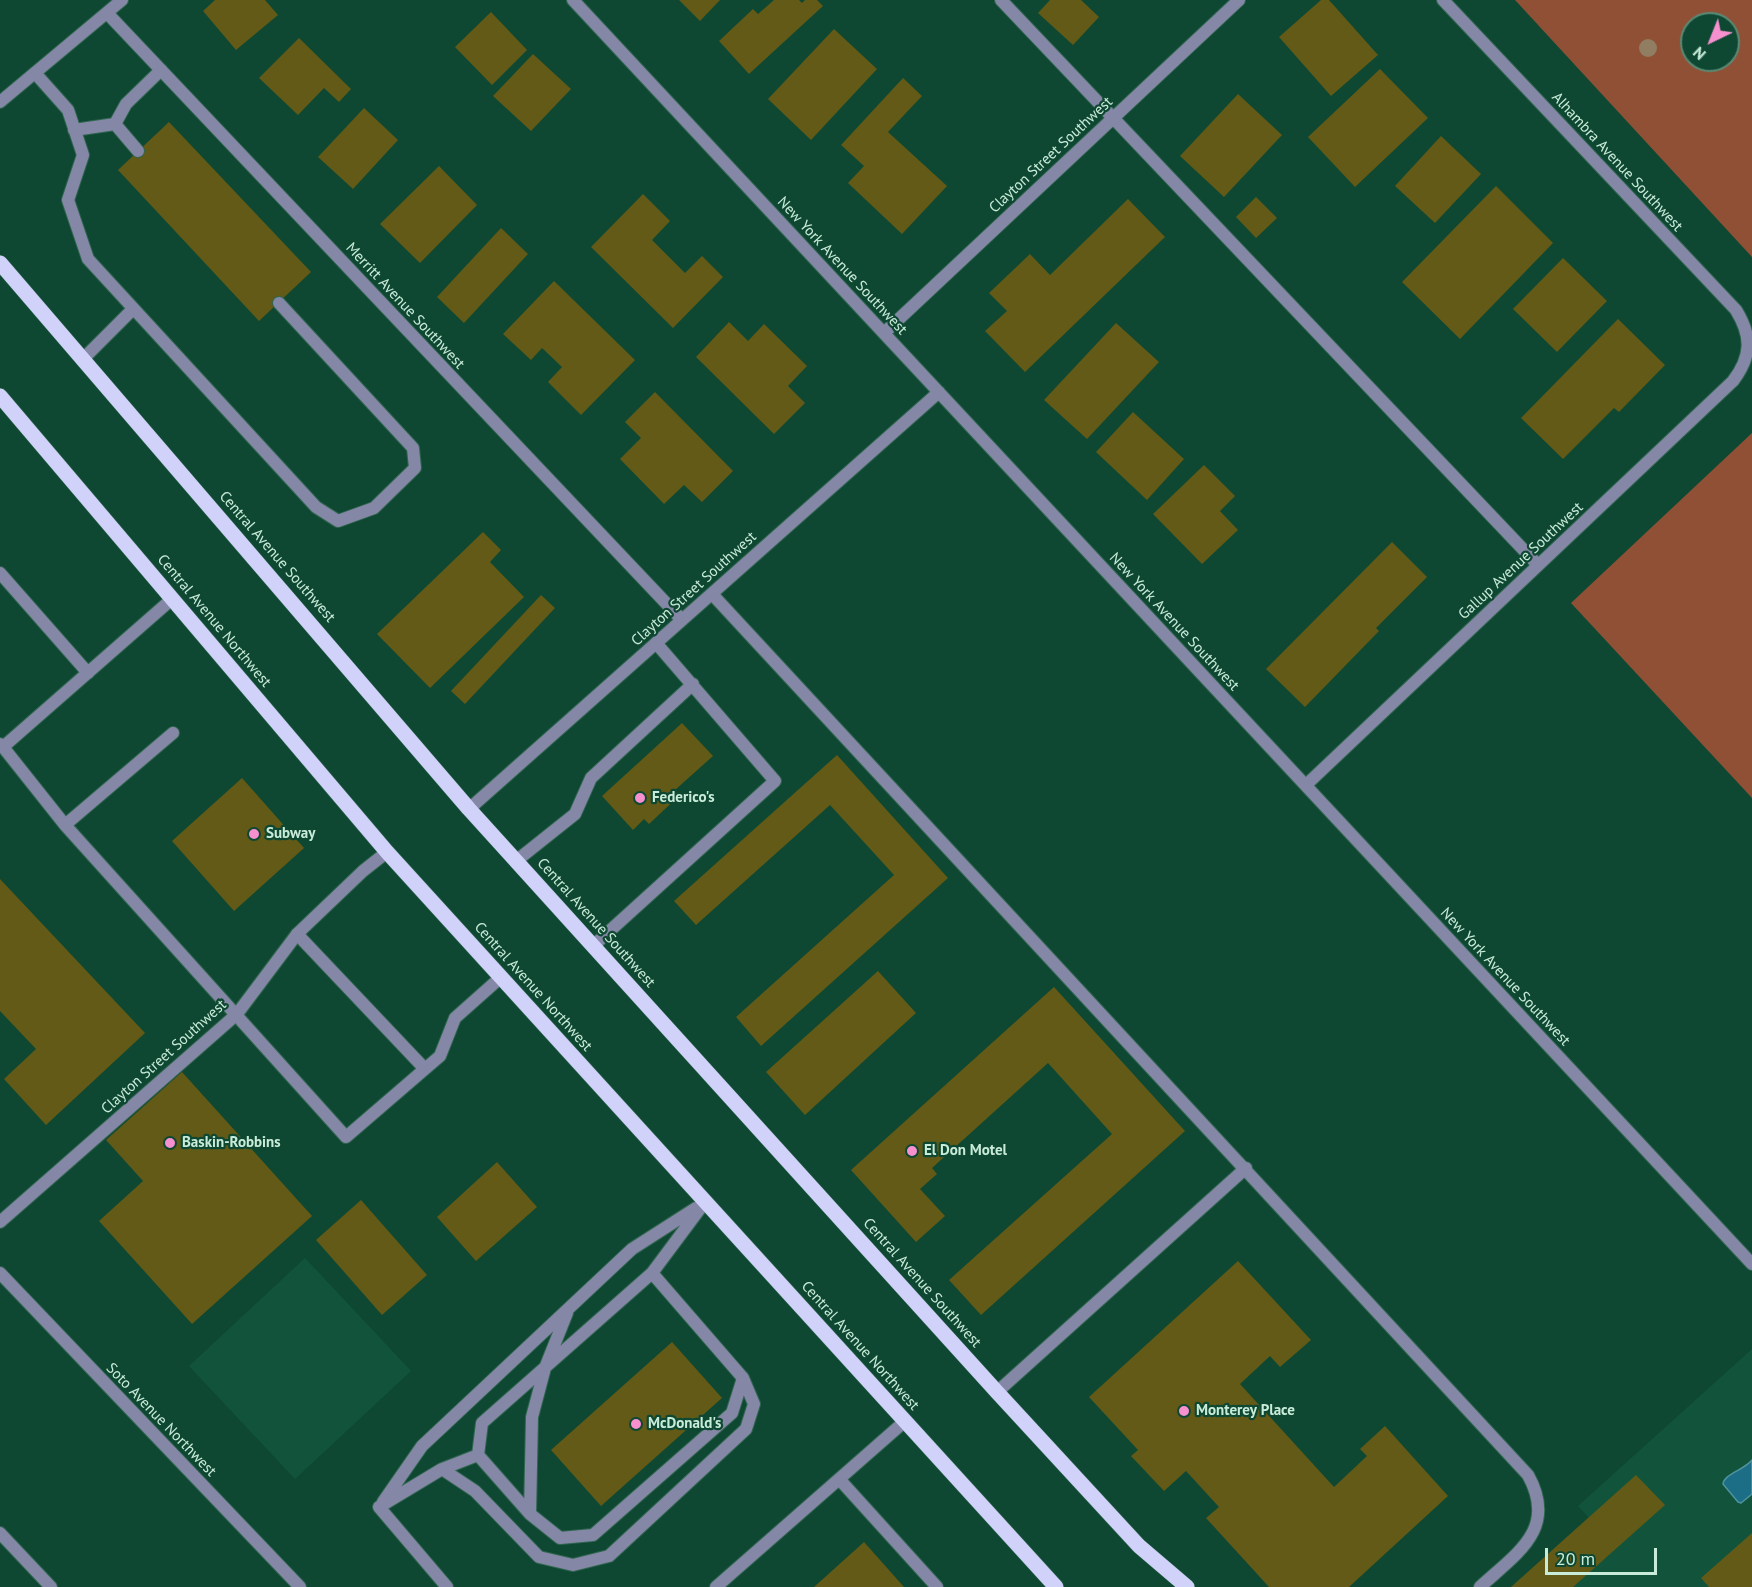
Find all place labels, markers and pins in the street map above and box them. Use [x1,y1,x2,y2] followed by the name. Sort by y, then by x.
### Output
[652,789,714,807] place label: Federico's
[633,791,647,805] marker: Federico's
[266,825,315,843] place label: Subway
[247,827,261,841] marker: Subway
[182,1134,281,1152] place label: Baskin-Robbins
[163,1136,177,1150] marker: Baskin-Robbins
[924,1142,1007,1160] place label: El Don Motel
[905,1144,919,1158] marker: El Don Motel
[1196,1402,1295,1420] place label: Monterey Place
[1177,1404,1191,1418] marker: Monterey Place
[648,1415,721,1433] place label: McDonald's
[629,1417,643,1431] marker: McDonald's

